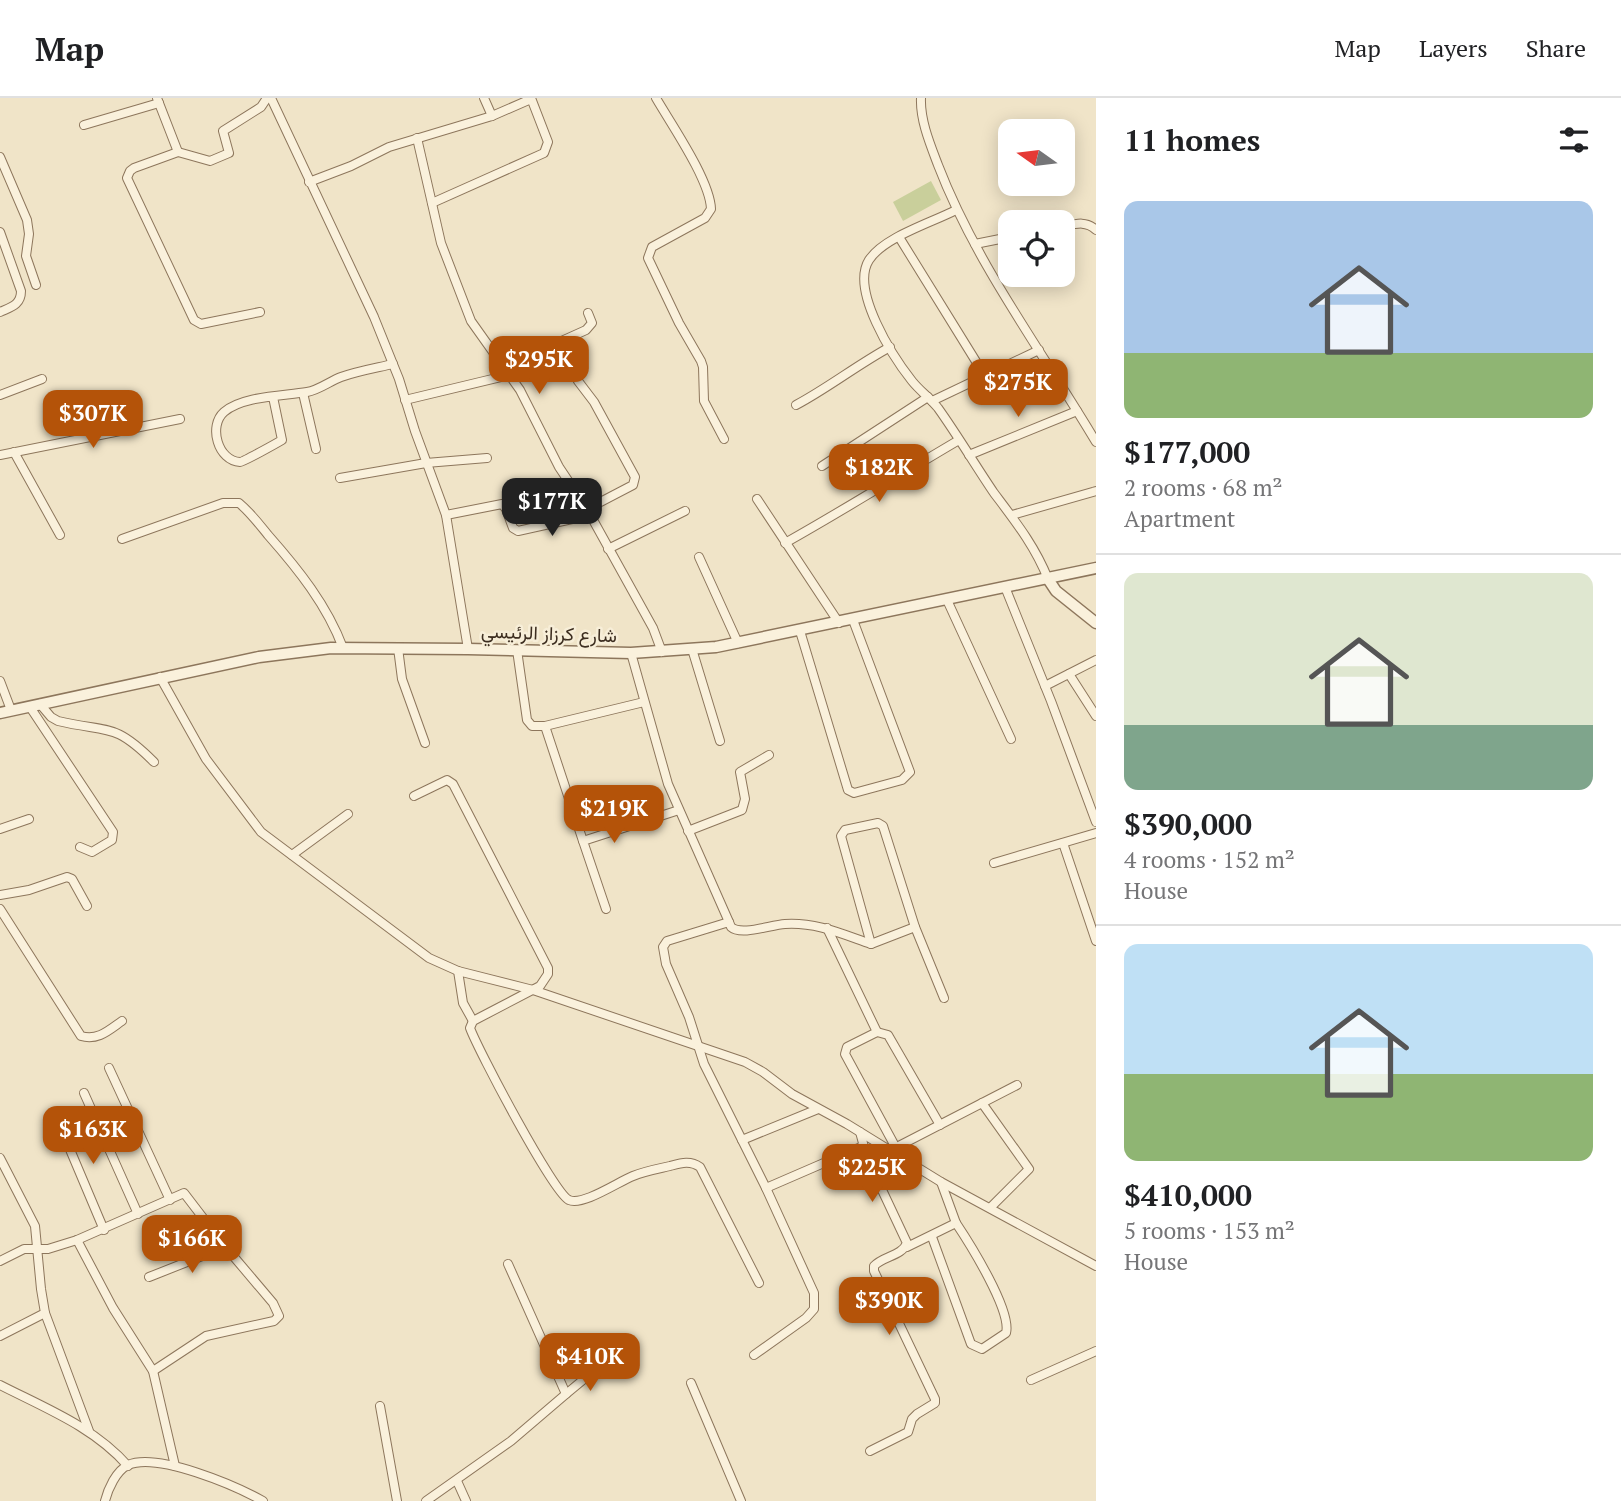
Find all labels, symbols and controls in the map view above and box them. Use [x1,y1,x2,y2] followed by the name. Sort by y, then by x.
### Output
[35,27,104,70] text: Map
[1334,32,1381,64] text: Map
[1419,32,1488,64] text: Layers
[1526,32,1586,64] text: Share
[998,119,1074,196] north arrow
[998,119,1075,287] map controls
[1124,120,1260,160] text: 11 homes
[1555,121,1593,159] icon: filters
[998,210,1075,287] button: locate
[1296,247,1422,373] icon: home
[490,336,588,396] pin: $295K
[505,343,573,374] text: $295K
[969,360,1067,419] pin: $275K
[984,366,1052,397] text: $275K
[44,390,142,450] pin: $307K
[59,397,127,428] text: $307K
[1124,432,1250,472] text: $177,000
[830,444,928,504] pin: $182K
[845,451,913,482] text: $182K
[1124,472,1283,503] text: 2 rooms · 68 m²
[503,478,601,538] pin: $177K
[518,485,586,516] text: $177K
[1124,503,1235,534] text: Apartment
[480,618,617,651] street label: شارع كرزاز الرئيسي
[1296,619,1422,745] icon: home
[565,786,663,845] pin: $219K
[580,792,648,823] text: $219K
[1124,804,1252,844] text: $390,000
[1124,844,1295,875] text: 4 rooms · 152 m²
[1124,875,1188,906] text: House
[1296,990,1422,1116] icon: home
[44,1107,142,1166] pin: $163K
[59,1113,127,1144] text: $163K
[823,1144,921,1204] pin: $225K
[838,1151,906,1182] text: $225K
[1124,1175,1252,1215] text: $410,000
[1124,1215,1295,1246] text: 5 rooms · 153 m²
[143,1216,241,1275] pin: $166K
[158,1222,226,1253] text: $166K
[1124,1246,1188,1277] text: House
[840,1278,938,1337] pin: $390K
[855,1284,923,1315] text: $390K
[541,1334,639,1393] pin: $410K
[556,1340,624,1371] text: $410K

